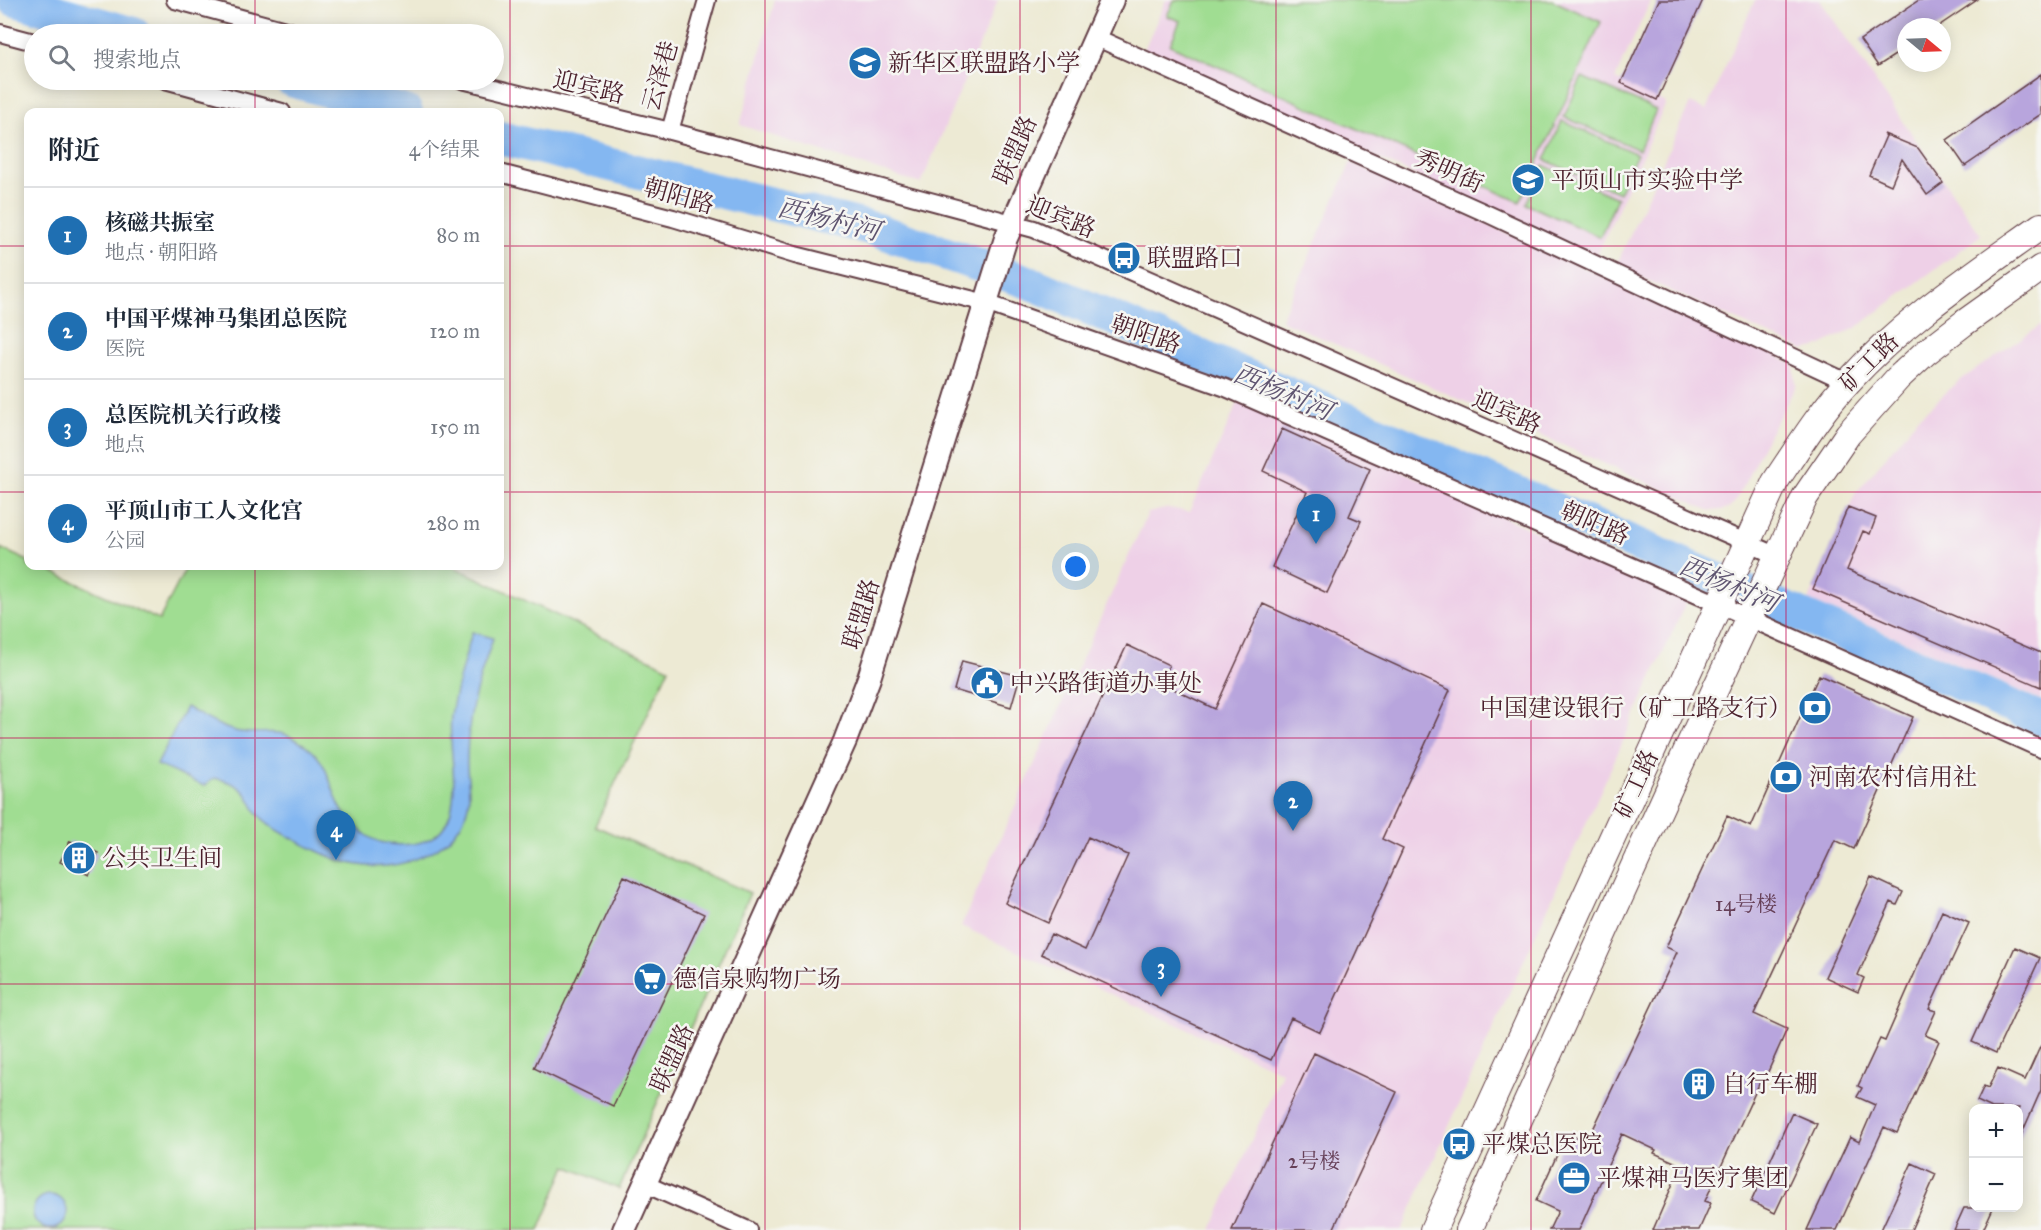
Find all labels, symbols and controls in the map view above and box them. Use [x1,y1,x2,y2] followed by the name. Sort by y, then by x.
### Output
[1897,18,1951,72] north arrow
[24,24,504,90] search box
[636,37,684,115] street label: 云泽巷
[45,41,78,74] icon: search
[847,45,883,81] school or university icon: 新华区联盟路小学
[93,46,181,73] text: 搜索地点
[888,48,1080,78] place label: 新华区联盟路小学
[551,64,627,110] street label: 迎宾路
[987,111,1043,189] street label: 联盟路
[48,134,100,166] text: 附近
[409,137,480,161] text: 4个结果
[1410,143,1488,199] street label: 秀明街
[1510,162,1546,198] school or university icon: 平顶山市实验中学
[1551,165,1743,195] place label: 平顶山市实验中学
[640,172,718,220] street label: 朝阳路
[1022,190,1100,244] street label: 迎宾路
[775,191,887,248] water label: 西杨村河
[105,209,215,236] text: 核磁共振室
[64,223,71,247] text: 1
[437,223,480,247] text: 80 m
[105,240,218,264] text: 地点 · 朝阳路
[1106,240,1142,276] bus stop icon: 联盟路口
[1147,243,1243,273] place label: 联盟路口
[105,305,347,332] text: 中国平煤神马集团总医院
[1107,308,1185,360] street label: 朝阳路
[63,319,72,343] text: 2
[429,319,480,343] text: 120 m
[1833,326,1905,398] street label: 矿工路
[105,336,145,360] text: 医院
[1229,357,1341,429] water label: 西杨村河
[1468,384,1546,440] street label: 迎宾路
[105,401,281,428] text: 总医院机关行政楼
[64,415,72,439] text: 3
[430,415,480,439] text: 150 m
[105,432,145,456] text: 地点
[1296,494,1336,544] pin: 1
[1556,495,1634,551] street label: 朝阳路
[105,497,303,524] text: 平顶山市工人文化宫
[62,511,73,535] text: 4
[427,511,480,535] text: 280 m
[105,528,145,552] text: 公园
[1675,549,1787,621] water label: 西杨村河
[1061,552,1090,581] your location
[836,575,886,653] street label: 联盟路
[969,665,1005,701] public building icon: 中兴路街道办事处
[1010,668,1202,698] place label: 中兴路街道办事处
[1797,690,1833,726] bank icon: 中国建设银行（矿工路支行）
[1480,693,1792,723] place label: 中国建设银行（矿工路支行）
[1607,745,1665,823] street label: 矿工路
[1768,759,1804,795] bank icon: 河南农村信用社
[1809,762,1977,792] place label: 河南农村信用社
[1274,782,1312,831] pin: 2
[316,810,356,860] pin: 4
[61,840,97,876] building icon: 公共卫生间
[102,843,222,873] place label: 公共卫生间
[1715,891,1777,917] house number: 14号楼
[1142,948,1180,997] pin: 3
[632,961,668,997] supermarket icon: 德信泉购物广场
[673,964,841,994] place label: 德信泉购物广场
[644,1019,700,1097] street label: 联盟路
[1681,1066,1717,1102] building icon: 自行车棚
[1722,1069,1818,1099] place label: 自行车棚
[1969,1104,2023,1212] map controls
[1969,1104,2023,1158] button: +
[1441,1126,1477,1162] bus stop icon: 平煤总医院
[1482,1129,1602,1159] place label: 平煤总医院
[1288,1148,1340,1174] house number: 2号楼
[1969,1158,2023,1212] button: −
[1556,1160,1592,1196] office icon: 平煤神马医疗集团
[1597,1163,1789,1193] place label: 平煤神马医疗集团

